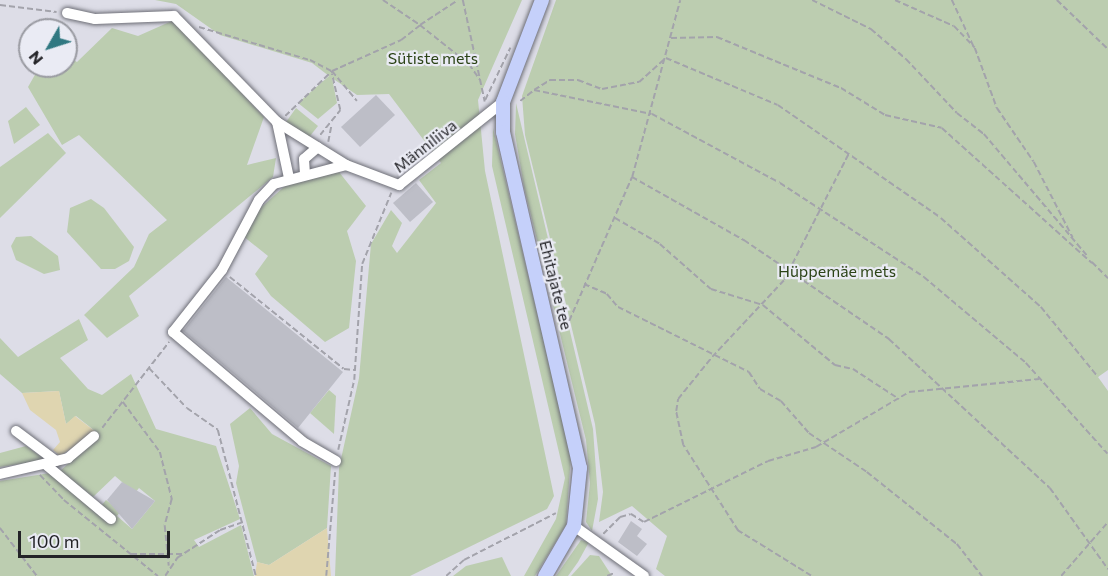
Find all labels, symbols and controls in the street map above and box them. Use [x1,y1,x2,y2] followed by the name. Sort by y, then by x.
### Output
[18,18,78,78] north arrow
[24,48,46,69] text: N
[388,48,478,68] park label: Sütiste mets
[390,115,460,177] street label: Männiliiva
[536,238,576,332] street label: Ehitajate tee
[778,261,896,281] park label: Hüppemäe mets
[21,519,172,557] scale bar
[29,530,79,552] text: 100 m

